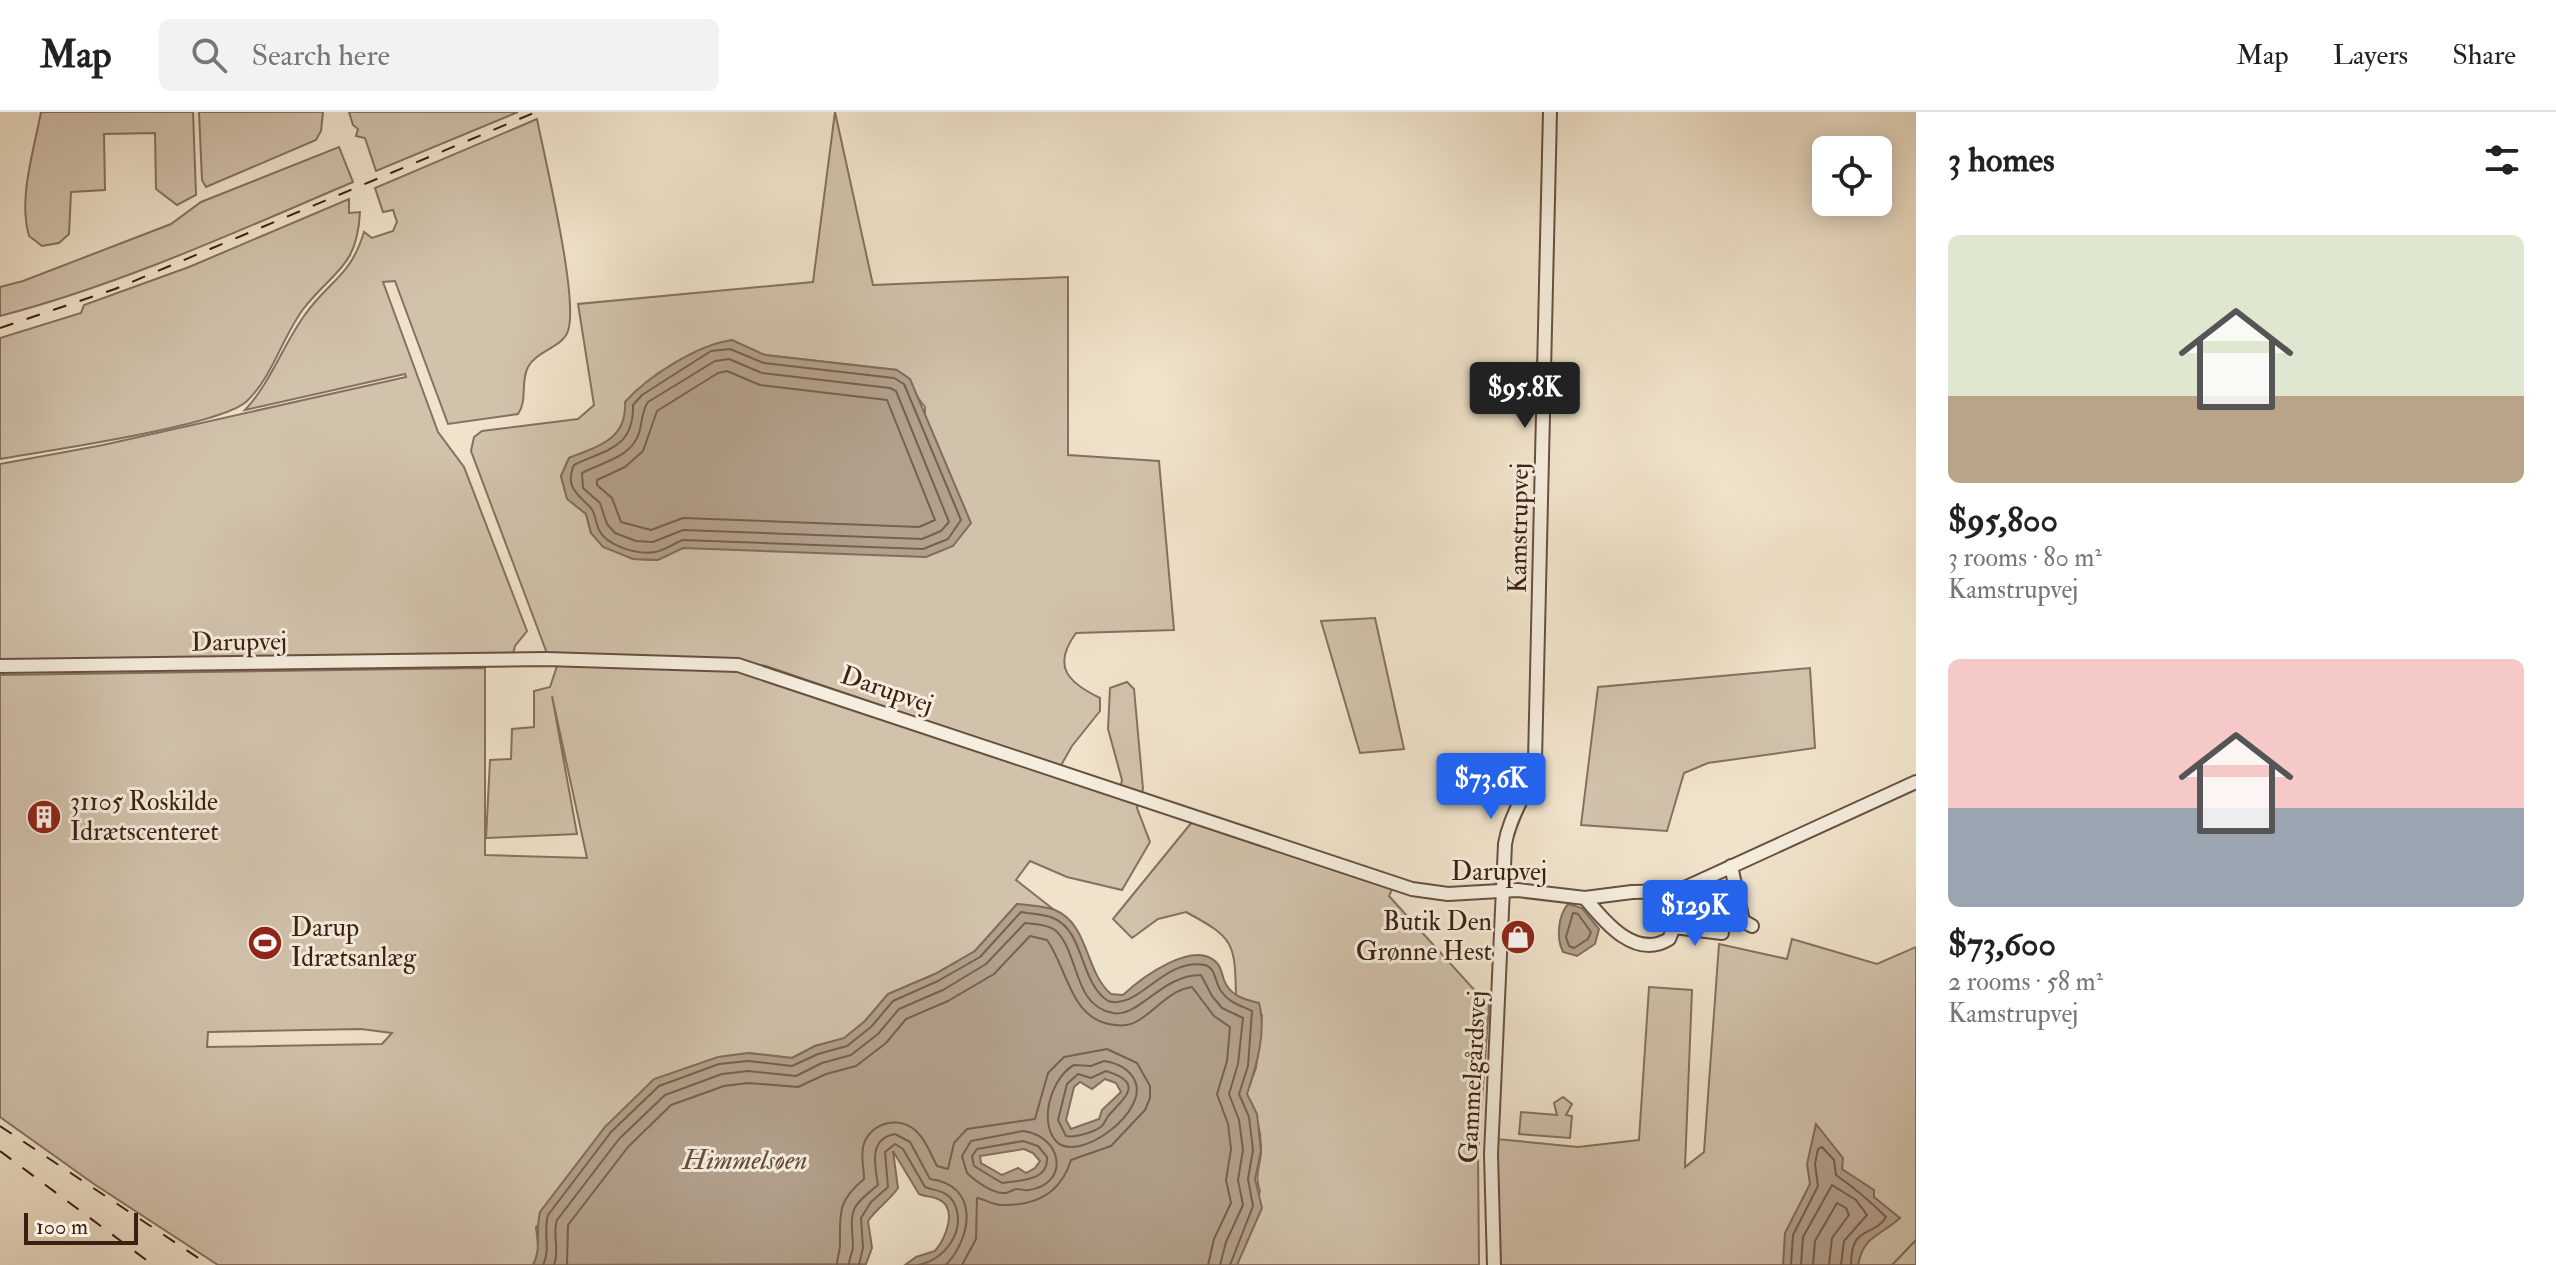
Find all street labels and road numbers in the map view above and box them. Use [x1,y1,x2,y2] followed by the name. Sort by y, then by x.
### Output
[1502,463,1537,593] street label: Kamstrupvej
[191,625,287,660] street label: Darupvej
[836,659,938,722] street label: Darupvej
[1451,856,1547,889] street label: Darupvej
[1452,990,1494,1164] street label: Gammelgårdsvej

